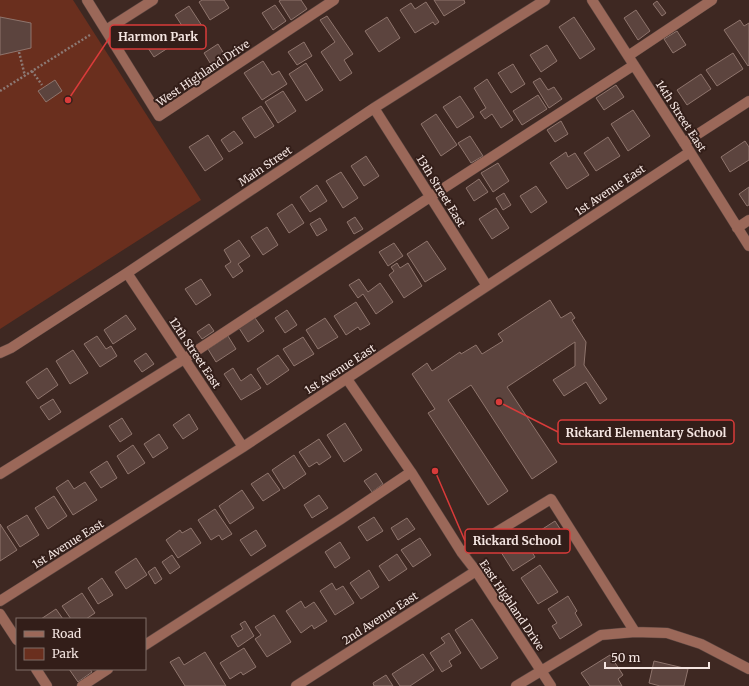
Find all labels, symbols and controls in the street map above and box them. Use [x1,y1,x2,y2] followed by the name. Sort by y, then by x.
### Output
[110,25,206,49] callout: Harmon Park
[118,29,198,44] text: Harmon Park
[153,37,252,110] street label: West Highland Drive
[653,78,710,155] street label: 14th Street East
[235,143,295,189] street label: Main Street
[413,153,469,230] street label: 13th Street East
[572,161,648,219] street label: 1st Avenue East
[166,315,224,392] street label: 12th Street East
[302,341,379,397] street label: 1st Avenue East
[558,420,734,444] callout: Rickard Elementary School
[566,425,727,440] text: Rickard Elementary School
[30,516,107,572] street label: 1st Avenue East
[465,529,570,553] callout: Rickard School
[473,533,561,548] text: Rickard School
[477,557,548,653] street label: East Highland Drive
[340,588,421,648] street label: 2nd Avenue East
[16,618,146,670] legend
[52,626,81,641] text: Road
[605,644,709,670] scale bar
[52,646,79,661] text: Park
[611,650,640,665] text: 50 m

